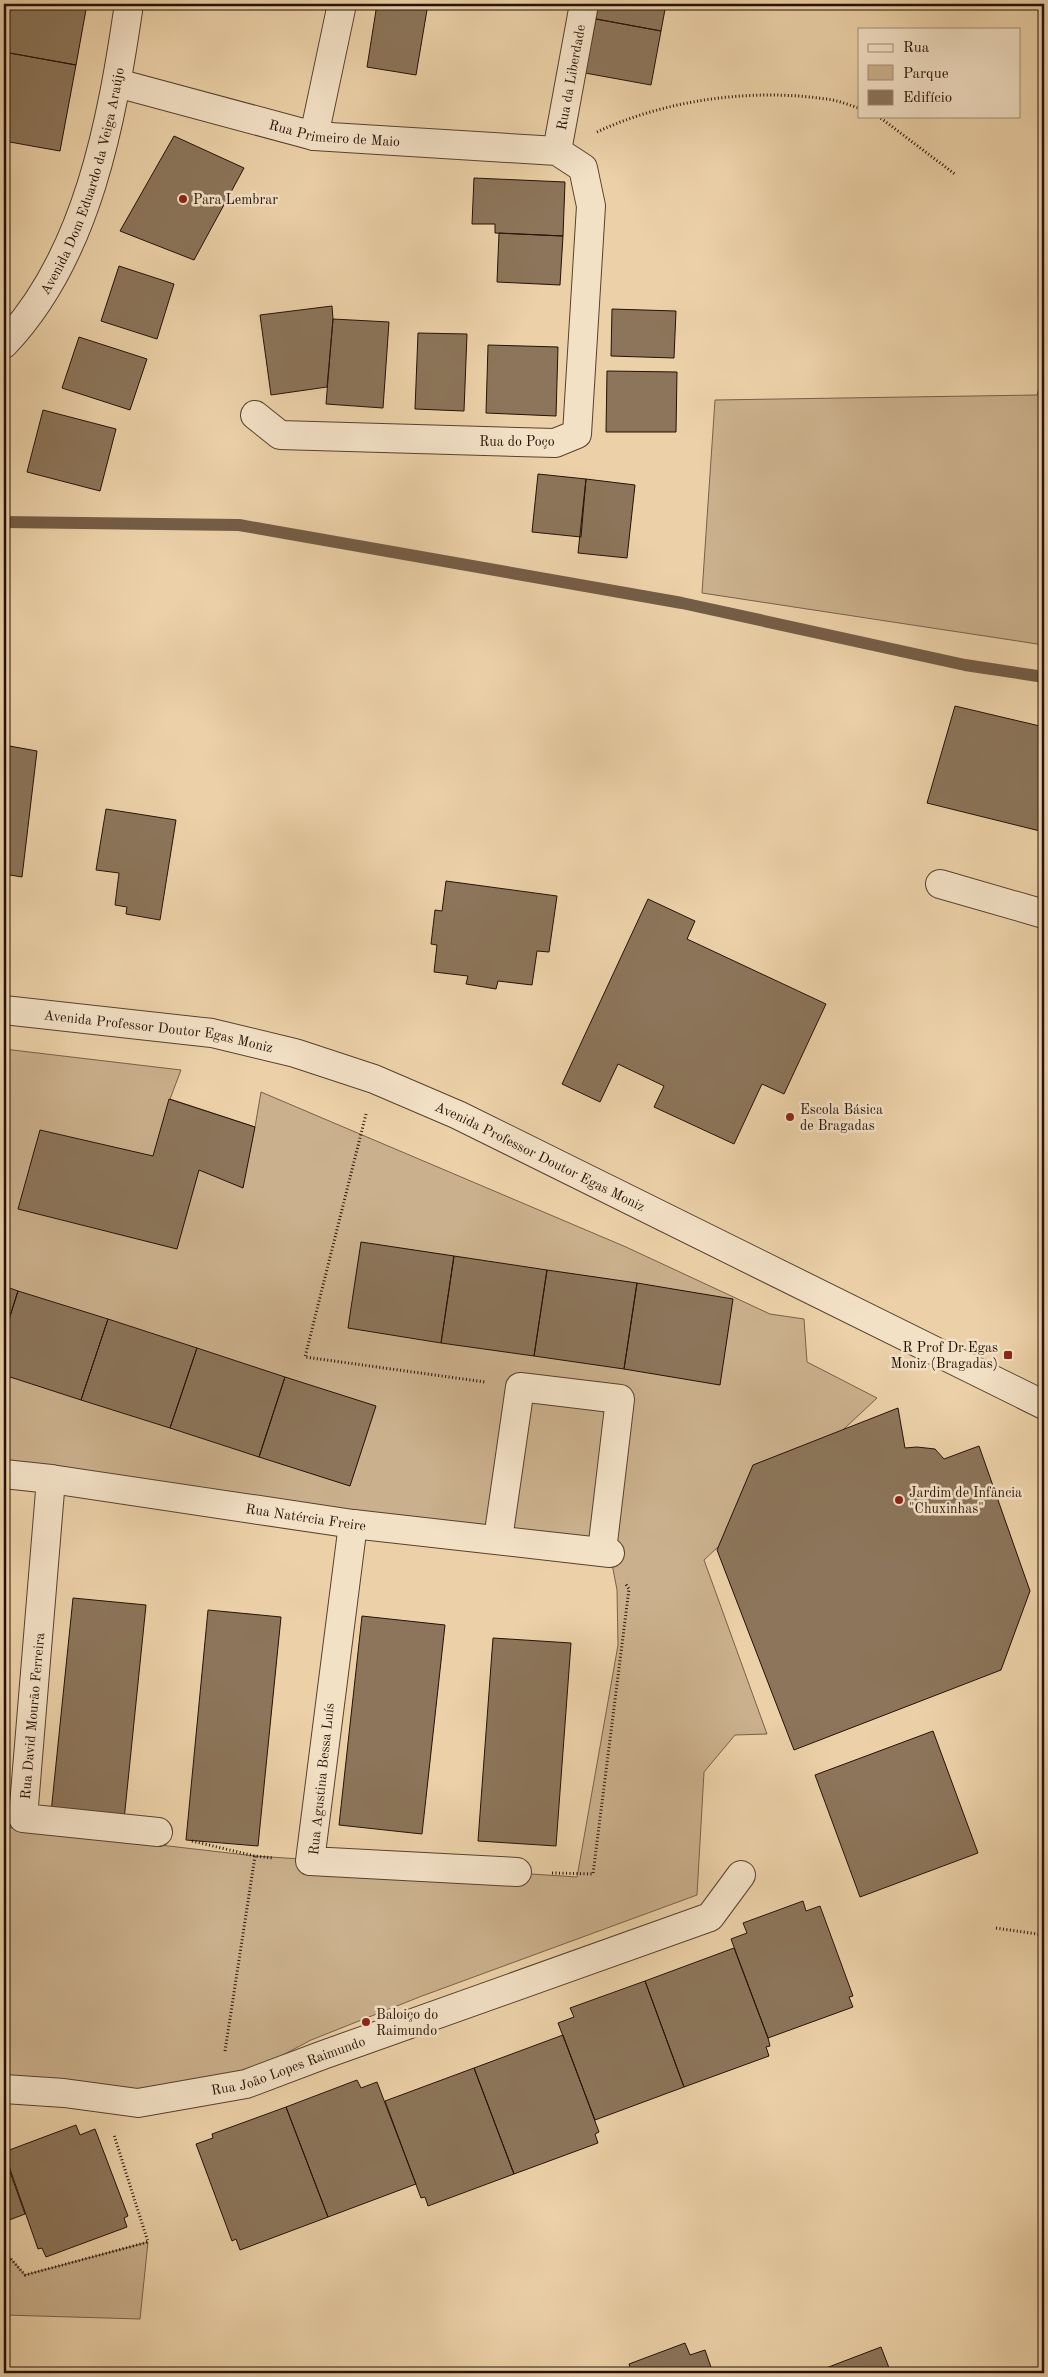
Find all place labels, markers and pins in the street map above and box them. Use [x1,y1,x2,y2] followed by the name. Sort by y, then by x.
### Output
[177,193,189,205] marker: Para Lembrar
[193,193,278,207] place label: Para Lembrar
[800,1103,883,1133] place label: Escola Básica de Bragadas
[784,1111,796,1123] marker: Escola Básica de Bragadas
[890,1341,998,1371] place label: R Prof Dr Egas Moniz (Bragadas)
[1002,1349,1014,1361] marker: R Prof Dr Egas Moniz (Bragadas)
[909,1486,1022,1516] place label: Jardim de Infância "Chuxinhas"
[893,1494,905,1506] marker: Jardim de Infância "Chuxinhas"
[376,2008,438,2038] place label: Baloiço do Raimundo
[360,2016,372,2028] marker: Baloiço do Raimundo

